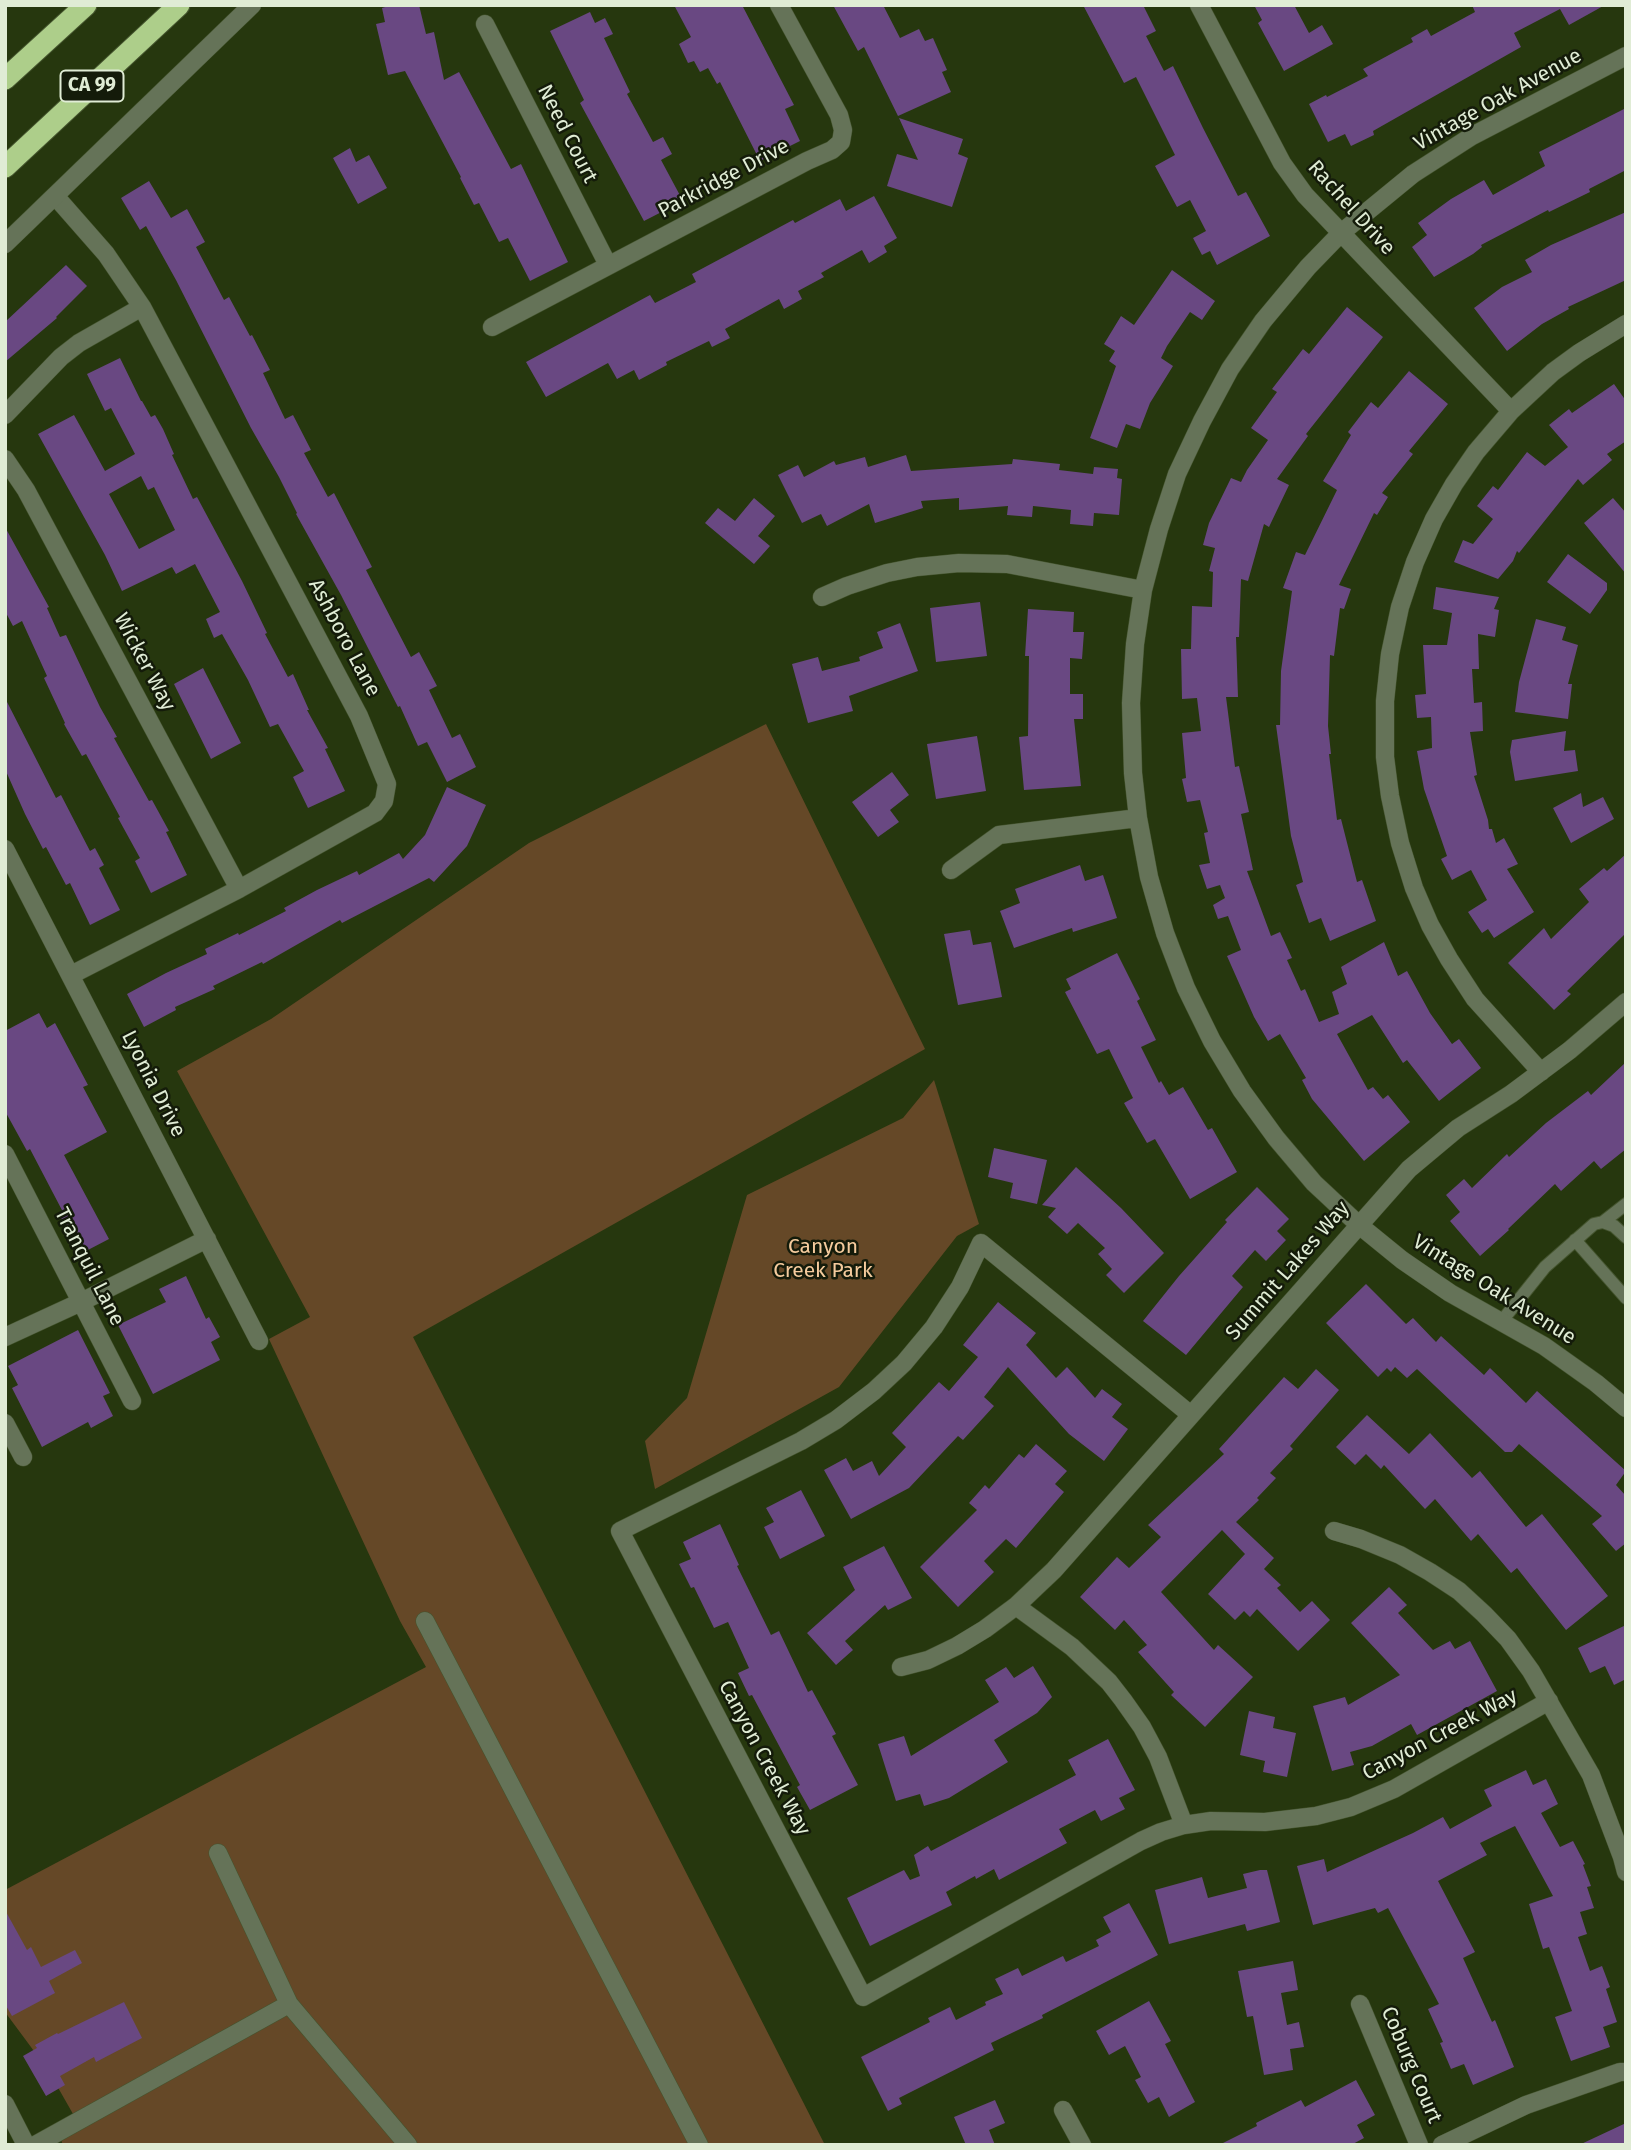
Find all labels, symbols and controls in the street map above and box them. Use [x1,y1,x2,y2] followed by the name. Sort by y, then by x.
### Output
[1410,43,1586,157] street label: Vintage Oak Avenue
[60,71,124,102] road number: CA 99
[532,81,602,187] street label: Need Court
[654,134,794,224] street label: Parkridge Drive
[1302,155,1400,261] street label: Rachel Drive
[302,575,386,701] street label: Ashboro Lane
[108,609,180,715] street label: Wicker Way
[115,1027,191,1141] street label: Lyonia Drive
[1221,1196,1355,1346] street label: Summit Lakes Way
[48,1204,130,1330] street label: Tranquil Lane
[1408,1230,1580,1350] street label: Vintage Oak Avenue
[773,1234,873,1284] park label: Canyon Creek Park
[713,1676,815,1840] street label: Canyon Creek Way
[1358,1684,1522,1786] street label: Canyon Creek Way
[1375,2003,1447,2127] street label: Coburg Court

